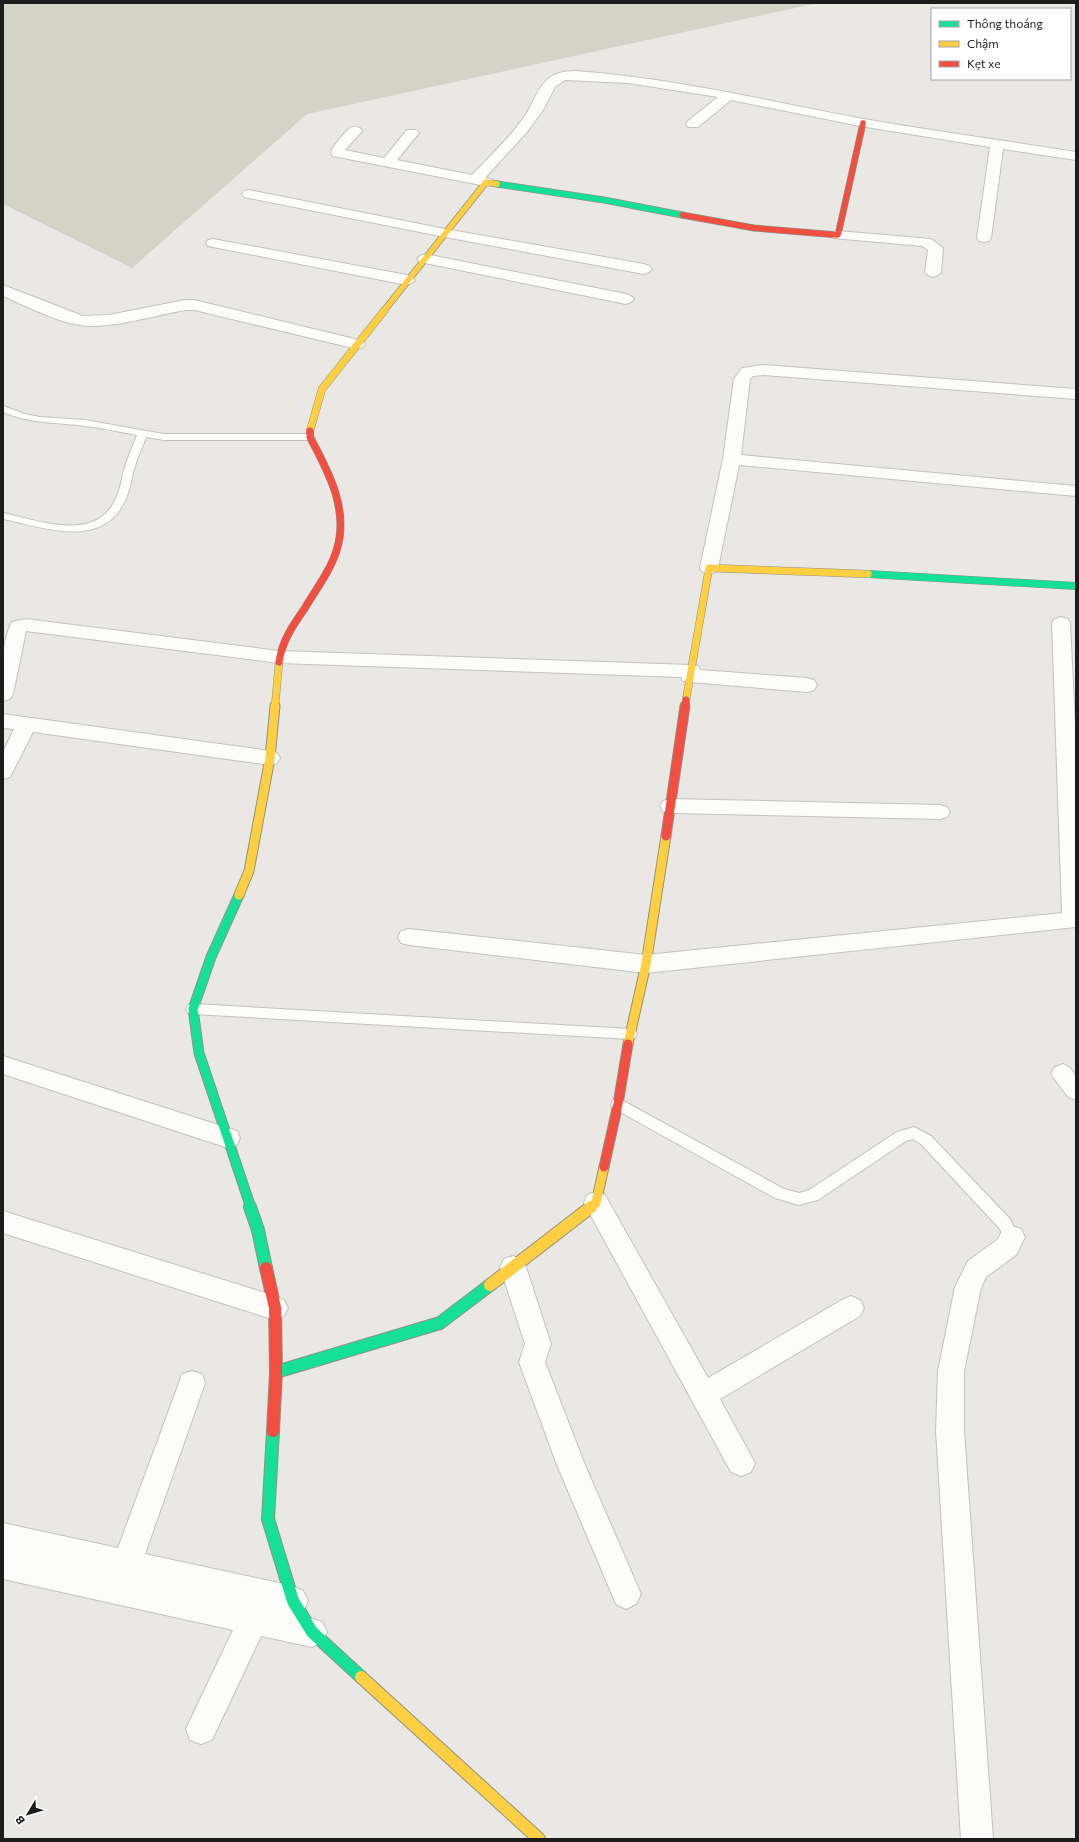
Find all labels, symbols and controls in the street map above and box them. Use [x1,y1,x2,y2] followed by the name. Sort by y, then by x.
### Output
[931,8,1071,80] legend
[967,16,1043,30] text: Thông thoáng
[967,36,999,50] text: Chậm
[967,56,1001,70] text: Kẹt xe
[8,1794,48,1834] north arrow
[12,1814,27,1827] text: B

